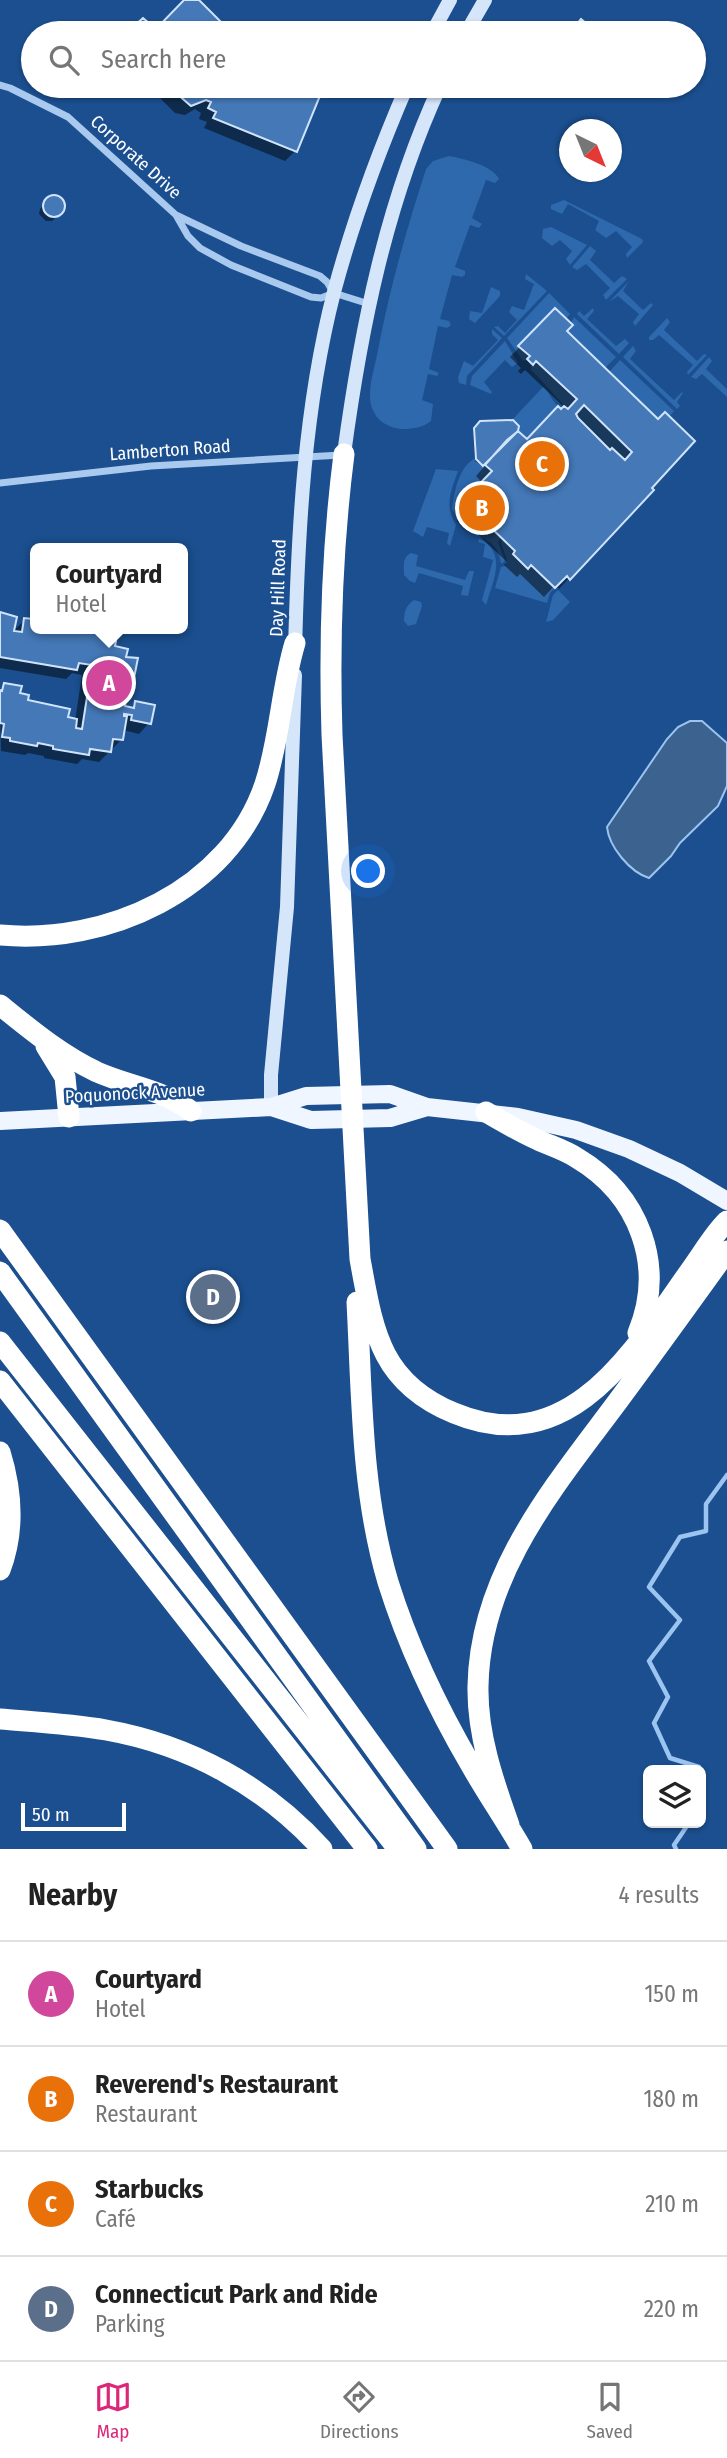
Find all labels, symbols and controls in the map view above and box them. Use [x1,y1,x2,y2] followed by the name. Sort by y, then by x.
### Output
[21,21,706,98] search box
[45,41,83,79] icon: search
[101,44,226,75] text: Search here
[86,110,186,204] street label: Corporate Drive
[559,119,622,182] north arrow
[109,435,231,465] street label: Lamberton Road
[519,438,565,490] pin: C
[459,482,505,534] pin: B
[265,539,291,637] street label: Day Hill Road
[30,543,188,634] popup
[56,559,162,590] text: Courtyard
[56,590,106,618] text: Hotel
[86,657,132,709] pin: A
[351,854,385,888] your location
[64,1078,206,1108] street label: Poquonock Avenue
[190,1271,236,1323] pin: D
[643,1765,706,1828] map controls
[643,1765,706,1828] button: layers
[21,1800,126,1832] scale bar
[32,1803,70,1826] text: 50 m
[28,1877,117,1913] text: Nearby
[618,1881,699,1909] text: 4 results
[95,1964,202,1995] text: Courtyard
[45,1980,57,2008] text: A
[644,1980,699,2008] text: 150 m
[95,1995,146,2023] text: Hotel
[95,2069,338,2100] text: Reverend's Restaurant
[45,2085,57,2113] text: B
[643,2085,699,2113] text: 180 m
[95,2100,197,2128] text: Restaurant
[95,2174,203,2205] text: Starbucks
[45,2190,57,2218] text: C
[645,2190,699,2218] text: 210 m
[95,2205,136,2233] text: Café
[95,2279,378,2310] text: Connecticut Park and Ride
[44,2295,58,2323] text: D
[644,2295,699,2323] text: 220 m
[95,2310,165,2338] text: Parking
[94,2378,132,2443] tab: Map
[320,2378,399,2443] tab: Directions
[587,2378,633,2443] tab: Saved

